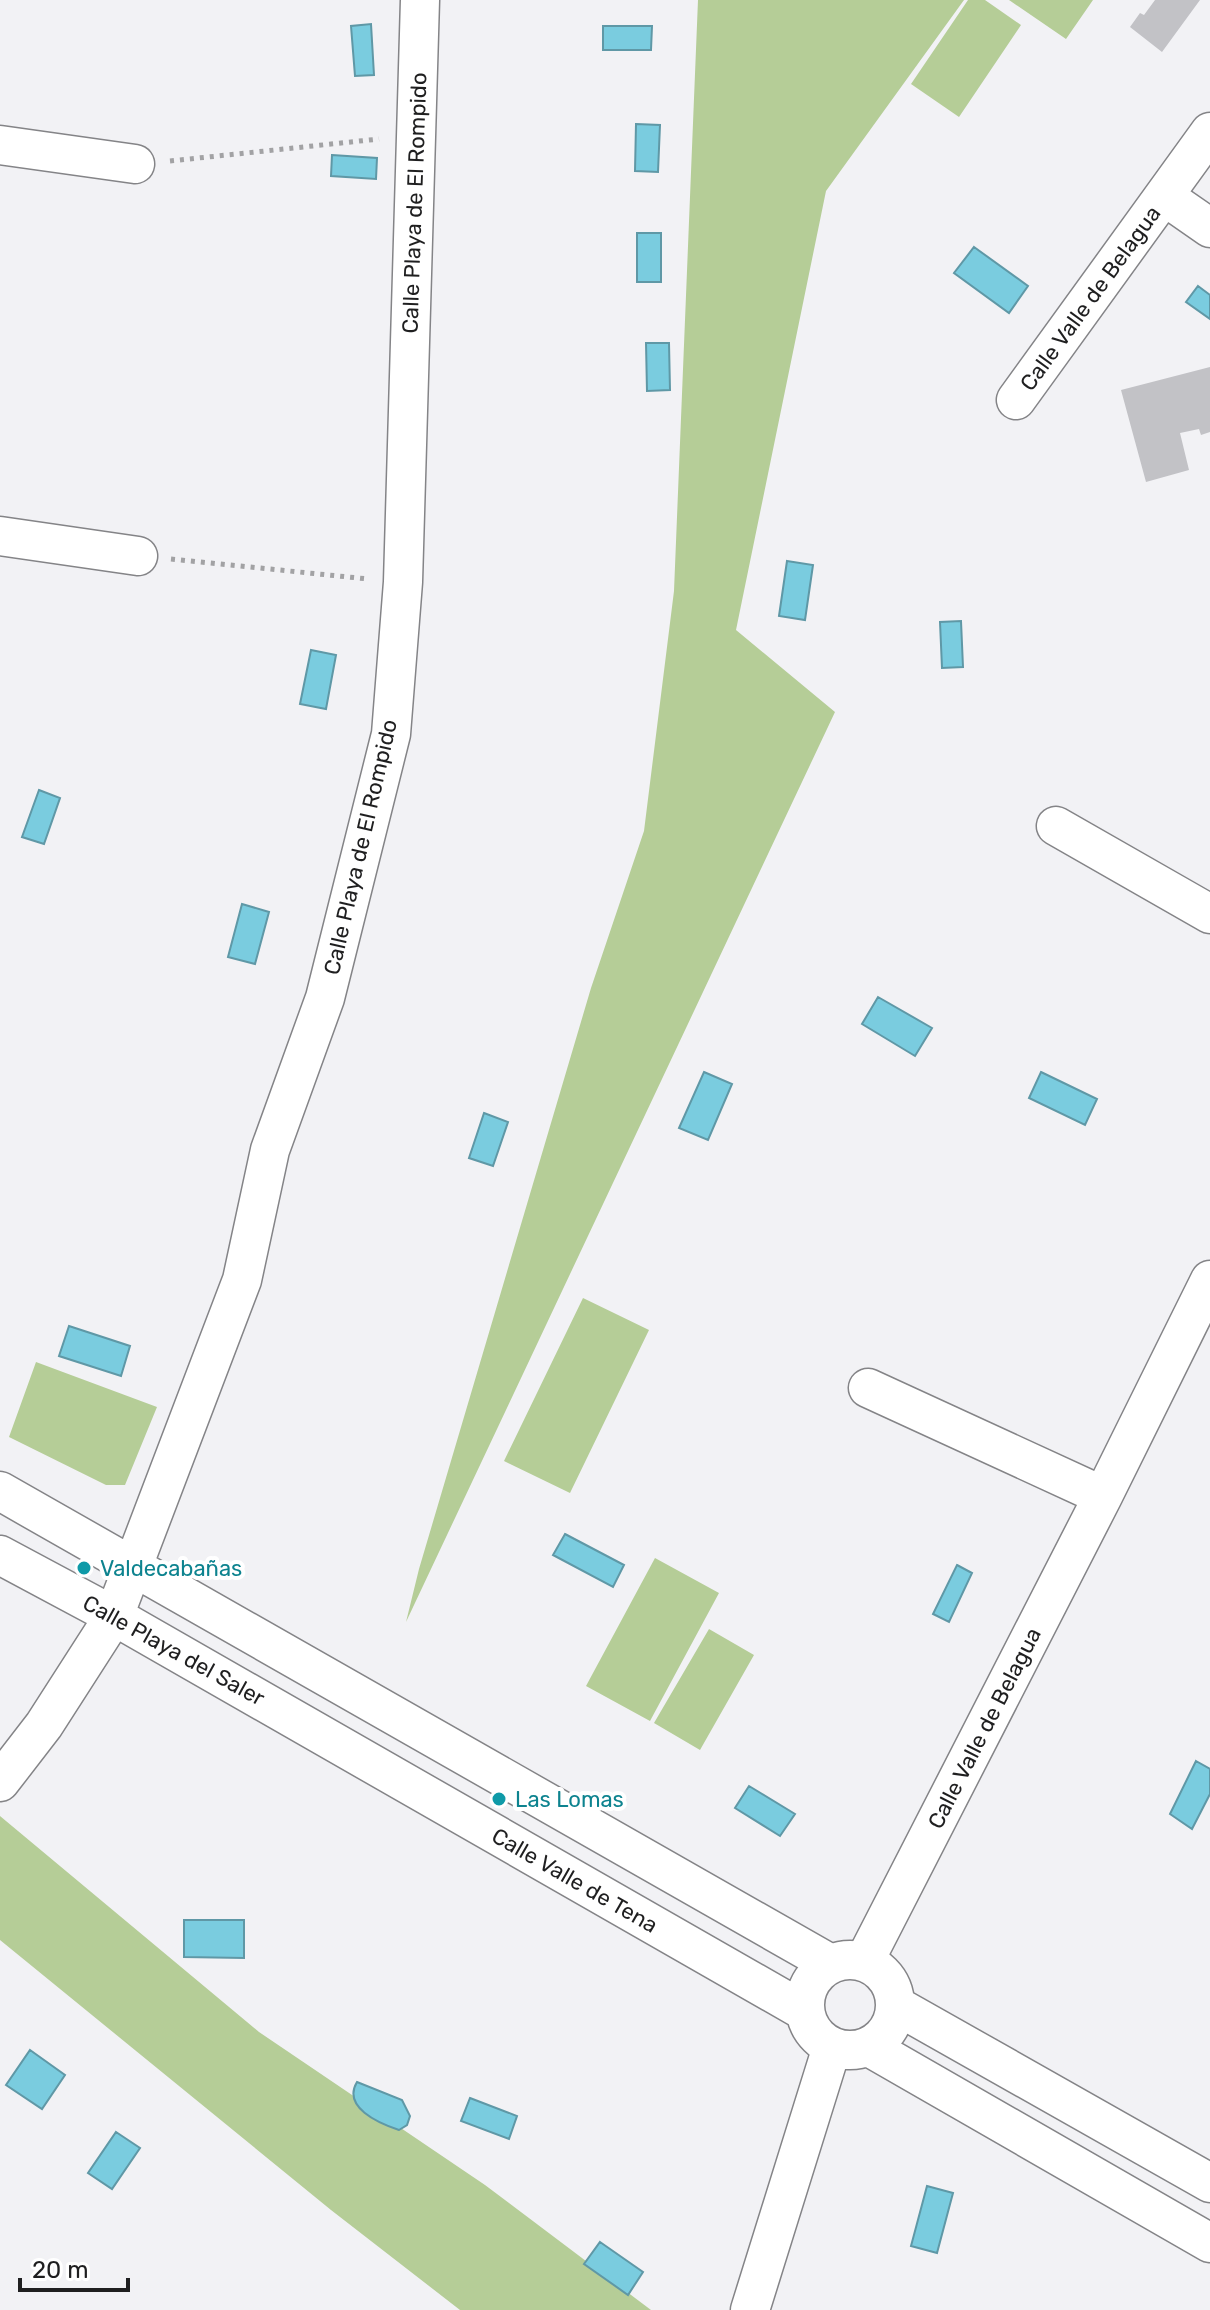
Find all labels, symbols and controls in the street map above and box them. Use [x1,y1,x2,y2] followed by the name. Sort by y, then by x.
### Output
[396,72,433,334] street label: Calle Playa de El Rompido
[1014,200,1167,396] street label: Calle Valle de Belagua
[318,717,403,977] street label: Calle Playa de El Rompido
[100,1555,242,1582] place label: Valdecabañas
[75,1559,93,1577] marker: Valdecabañas
[78,1589,270,1712] street label: Calle Playa del Saler
[922,1623,1047,1833] street label: Calle Valle de Belagua
[515,1786,624,1813] place label: Las Lomas
[490,1790,508,1808] marker: Las Lomas
[487,1822,662,1939] street label: Calle Valle de Tena
[20,2242,128,2292] scale bar
[32,2256,89,2284] text: 20 m

